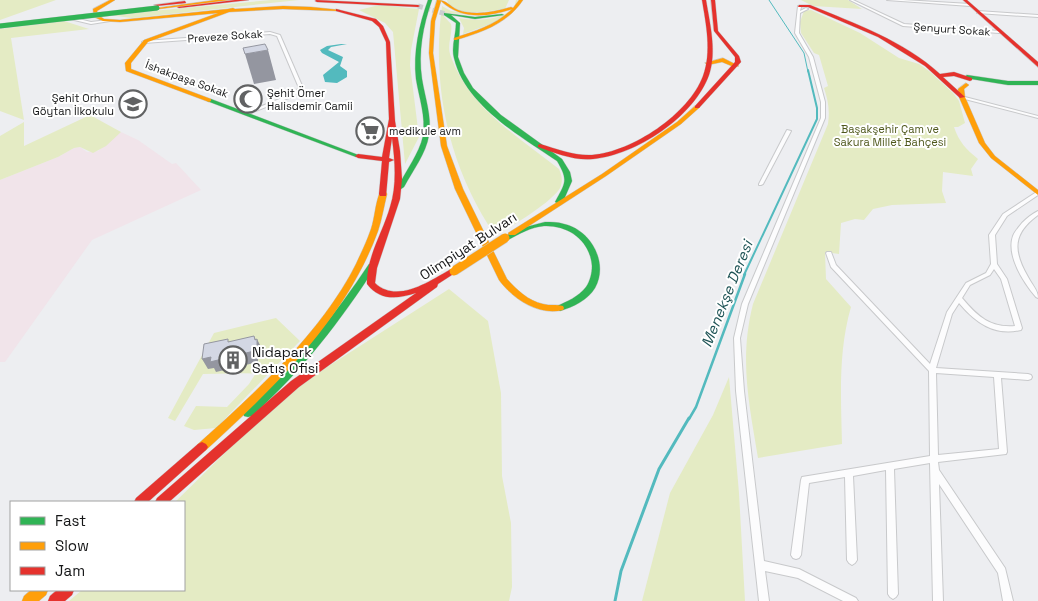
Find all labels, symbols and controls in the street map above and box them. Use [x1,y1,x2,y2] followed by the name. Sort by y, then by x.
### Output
[913,19,991,39] street label: Şenyurt Sokak
[187,26,263,46] street label: Preveze Sokak
[144,57,230,101] street label: İshakpaşa Sokak
[233,84,263,114] mosque icon: Şehit Ömer Halisdemir Camii
[267,85,353,113] place label: Şehit Ömer Halisdemir Camii
[118,89,148,119] school or university icon: Şehit Orhun Göytan İlkokulu
[32,91,114,118] place label: Şehit Orhun Göytan İlkokulu
[355,116,385,146] supermarket icon: medikule avm
[834,122,947,149] park label: Başakşehir Çam ve Sakura Millet Bahçesi
[389,124,461,138] place label: medikule avm
[416,208,520,284] street label: Olimpiyat Bulvarı
[697,236,757,350] water label: Menekşe Deresi
[252,343,319,377] place label: Nidapark Satış Ofisi
[218,345,248,375] building icon: Nidapark Satış Ofisi
[10,501,185,591] legend
[55,511,86,530] text: Fast
[55,536,89,555] text: Slow
[55,561,85,580] text: Jam

